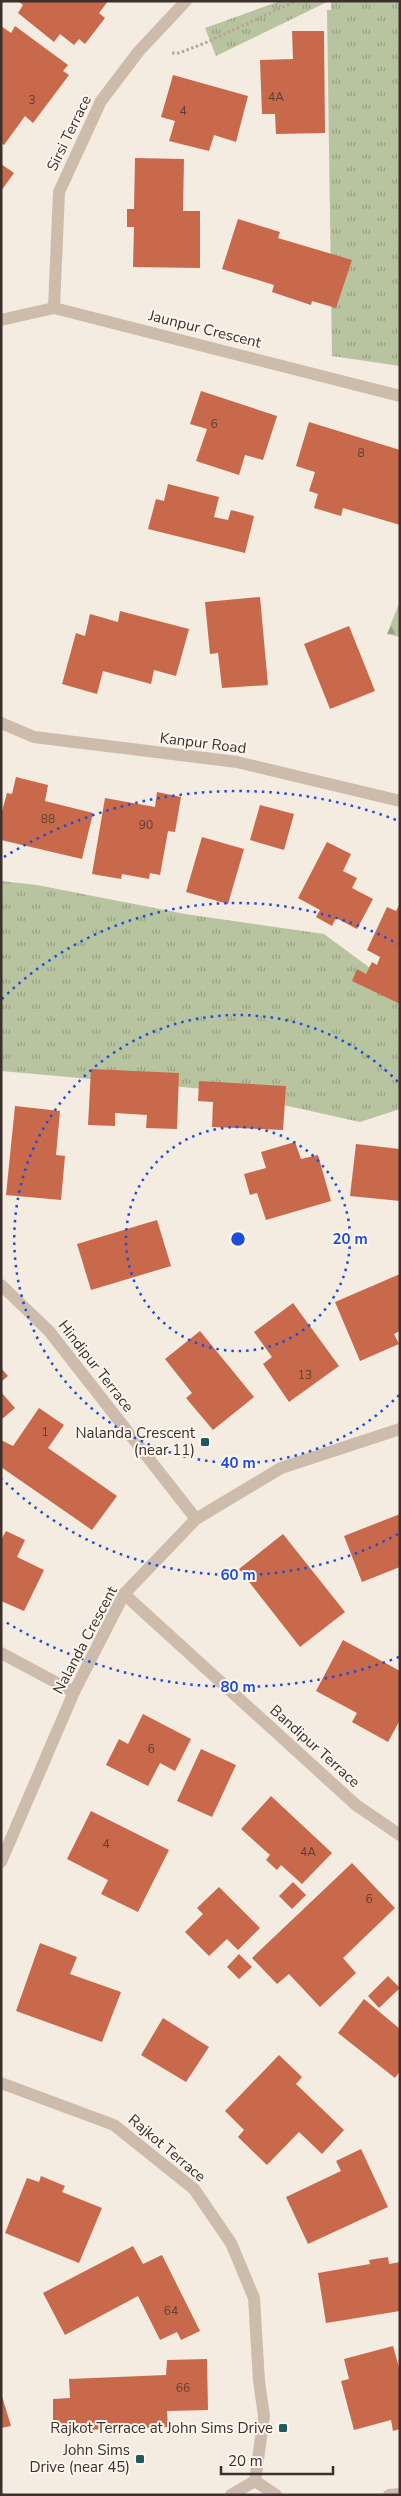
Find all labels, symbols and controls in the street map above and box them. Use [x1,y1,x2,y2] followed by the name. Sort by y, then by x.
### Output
[268,89,284,105] house number: 4A
[28,92,36,108] house number: 3
[42,92,96,174] street label: Sirsi Terrace
[179,103,187,119] house number: 4
[146,305,264,353] street label: Jaunpur Crescent
[210,416,218,432] house number: 6
[357,445,365,461] house number: 8
[159,728,247,758] street label: Kanpur Road
[41,811,55,827] house number: 88
[139,817,153,833] house number: 90
[332,1229,368,1249] text: 20 m
[229,1230,247,1248] centre of rings
[54,1316,138,1416] street label: Hindipur Terrace
[298,1367,312,1383] house number: 13
[75,1423,196,1460] place label: Nalanda Crescent (near 11)
[41,1424,49,1440] house number: 1
[199,1436,211,1448] marker: Nalanda Crescent (near 11)
[220,1453,256,1473] text: 40 m
[220,1565,256,1585] text: 60 m
[48,1582,122,1698] street label: Nalanda Crescent
[220,1677,256,1697] text: 80 m
[266,1700,364,1792] street label: Bandipur Terrace
[147,1741,155,1757] house number: 6
[102,1836,110,1852] house number: 4
[300,1844,316,1860] house number: 4A
[365,1891,373,1907] house number: 6
[124,2110,210,2186] street label: Rajkot Terrace
[164,2303,178,2319] house number: 64
[176,2380,190,2396] house number: 66
[50,2418,273,2438] place label: Rajkot Terrace at John Sims Drive
[277,2422,289,2434] marker: Rajkot Terrace at John Sims Drive
[29,2440,130,2477] place label: John Sims Drive (near 45)
[221,2444,334,2476] scale bar
[228,2451,263,2471] text: 20 m
[134,2453,146,2465] marker: John Sims Drive (near 45)

